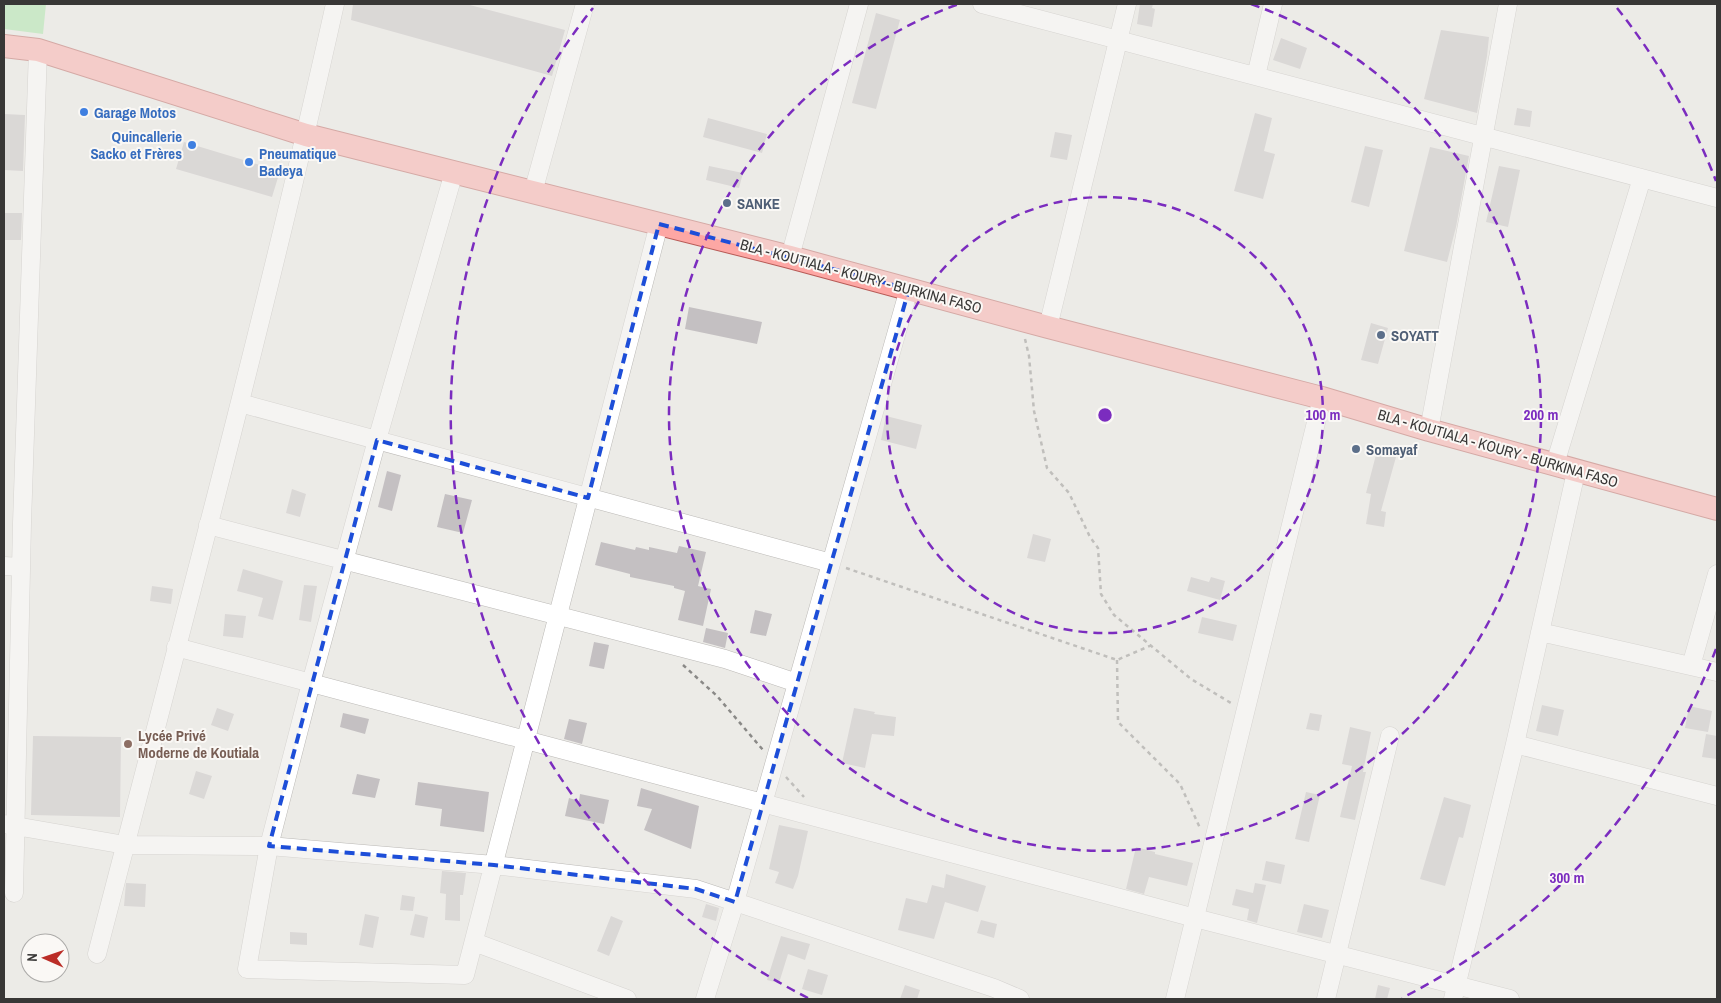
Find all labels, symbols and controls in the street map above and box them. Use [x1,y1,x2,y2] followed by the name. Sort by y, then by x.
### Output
[94,102,176,123] place label: Garage Motos
[78,106,90,118] marker: Garage Motos
[90,126,182,164] place label: Quincallerie Sacko et Frères
[186,139,198,151] marker: Quincallerie Sacko et Frères
[259,143,336,181] place label: Pneumatique Badeya
[243,156,255,168] marker: Pneumatique Badeya
[737,193,780,214] place label: SANKE
[721,197,733,209] marker: SANKE
[738,234,984,318] street label: BLA - KOUTIALA - KOURY - BURKINA FASO
[1391,325,1439,346] place label: SOYATT
[1375,329,1387,341] marker: SOYATT
[1306,404,1340,425] text: 100 m
[1375,404,1621,492] street label: BLA - KOUTIALA - KOURY - BURKINA FASO
[1524,404,1558,425] text: 200 m
[1096,406,1114,424] centre of rings
[1366,439,1418,460] place label: Somayaf
[1350,443,1362,455] marker: Somayaf
[138,725,259,763] place label: Lycée Privé Moderne de Koutiala
[122,738,134,750] marker: Lycée Privé Moderne de Koutiala
[1550,867,1584,888] text: 300 m
[20,933,70,983] north arrow
[23,953,41,962] text: N

